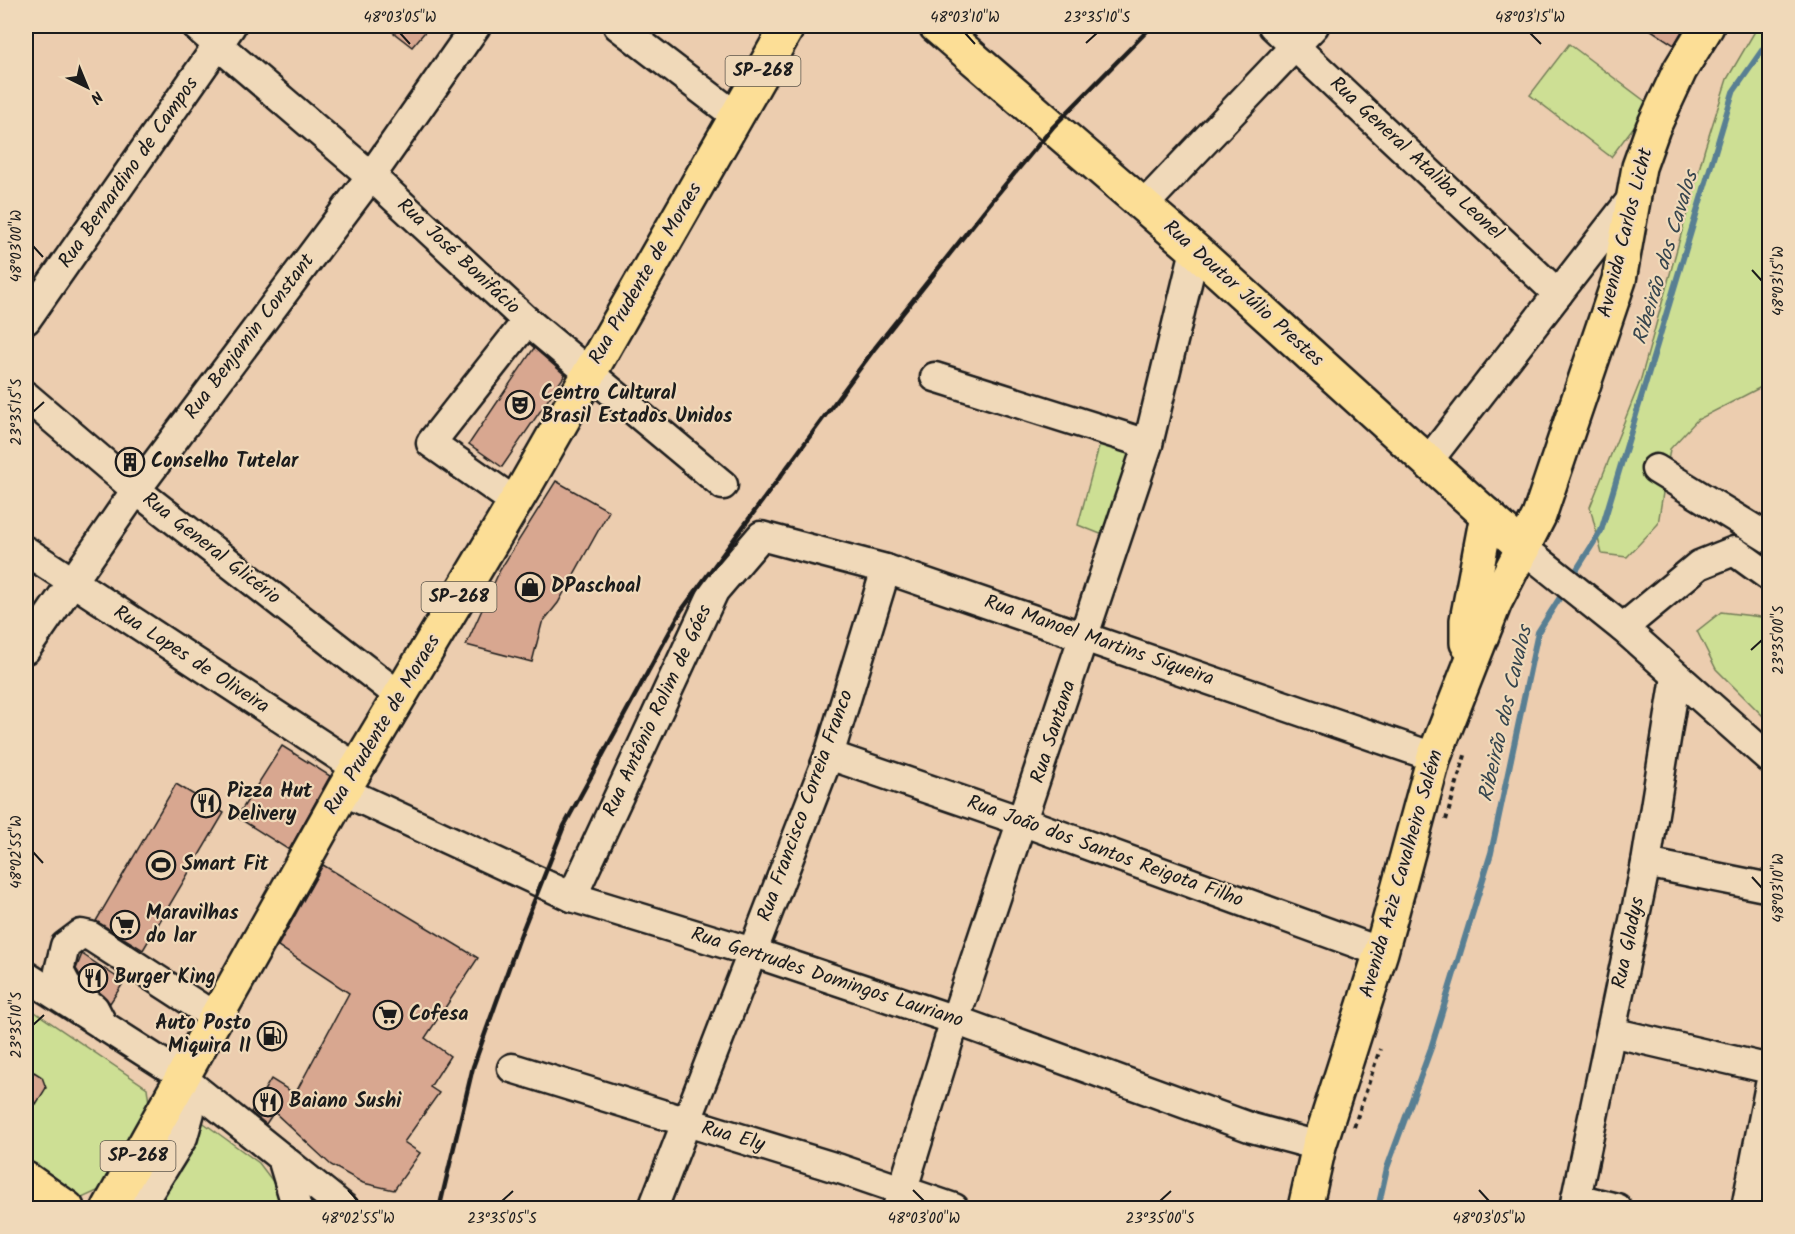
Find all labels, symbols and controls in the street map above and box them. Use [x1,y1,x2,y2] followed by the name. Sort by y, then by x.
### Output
[364,6,437,30] text: 48°03'05"W
[930,6,1000,30] text: 48°03'10"W
[1064,6,1130,30] text: 23°35'10"S
[1495,6,1565,30] text: 48°03'15"W
[726,56,801,86] road number: SP-268
[57,57,117,117] north arrow
[1321,69,1511,249] street label: Rua General Ataliba Leonel
[51,70,208,275] street label: Rua Bernardino de Campos
[84,84,108,109] text: N
[1589,145,1663,321] street label: Avenida Carlos Licht
[1624,165,1709,349] water label: Ribeirão dos Cavalos
[581,177,711,371] street label: Rua Prudente de Moraes
[389,191,527,323] street label: Rua José Bonifácio
[5,210,29,282] text: 48°03'00"W
[1155,213,1331,376] street label: Rua Doutor Júlio Prestes
[1767,246,1791,316] text: 48°03'15"W
[177,247,323,427] street label: Rua Benjamin Constant
[541,378,733,433] place label: Centro Cultural Brasil Estados Unidos
[5,379,29,445] text: 23°35'15"S
[504,389,536,421] theatre icon: Centro Cultural Brasil Estados Unidos
[114,446,146,478] building icon: Conselho Tutelar
[151,446,299,478] place label: Conselho Tutelar
[135,485,287,613] street label: Rua General Glicério
[514,571,546,603] shop icon: DPaschoal
[551,571,641,603] place label: DPaschoal
[422,582,496,612] road number: SP-268
[980,587,1218,695] street label: Rua Manoel Martins Siqueira
[106,597,276,723] street label: Rua Lopes de Oliveira
[595,599,721,822] street label: Rua Antônio Rolim de Góes
[1767,605,1791,675] text: 23°35'00"S
[1470,621,1543,805] water label: Ribeirão dos Cavalos
[316,628,450,821] street label: Rua Prudente de Moraes
[1022,676,1086,788] street label: Rua Santana
[749,686,863,926] street label: Rua Francisco Correia Franco
[1351,746,1453,1002] street label: Avenida Aziz Cavalheiro Salém
[227,776,313,831] place label: Pizza Hut Delivery
[190,787,222,819] restaurant icon: Pizza Hut Delivery
[962,787,1248,917] street label: Rua João dos Santos Reigota Filho
[5,815,29,889] text: 48°02'55"W
[145,849,177,881] sports icon: Smart Fit
[182,849,270,881] place label: Smart Fit
[1767,853,1791,923] text: 48°03'10"W
[1604,894,1654,992] street label: Rua Gladys
[146,898,239,953] place label: Maravilhas do lar
[109,909,141,941] supermarket icon: Maravilhas do lar
[687,919,967,1037] street label: Rua Gertrudes Domingos Lauriano
[77,962,109,994] restaurant icon: Burger King
[114,962,216,994] place label: Burger King
[5,992,29,1058] text: 23°35'10"S
[372,999,404,1031] supermarket icon: Cofesa
[409,999,468,1031] place label: Cofesa
[155,1008,251,1063] place label: Auto Posto Miquira II
[256,1020,288,1052] fuel station icon: Auto Posto Miquira II
[252,1086,284,1118] restaurant icon: Baiano Sushi
[289,1086,402,1118] place label: Baiano Sushi
[697,1113,769,1161] street label: Rua Ely
[100,1141,176,1171] road number: SP-268
[321,1207,395,1231] text: 48°02'55"W
[467,1207,537,1231] text: 23°35'05"S
[888,1207,960,1231] text: 48°03'00"W
[1125,1207,1195,1231] text: 23°35'00"S
[1453,1207,1526,1231] text: 48°03'05"W

